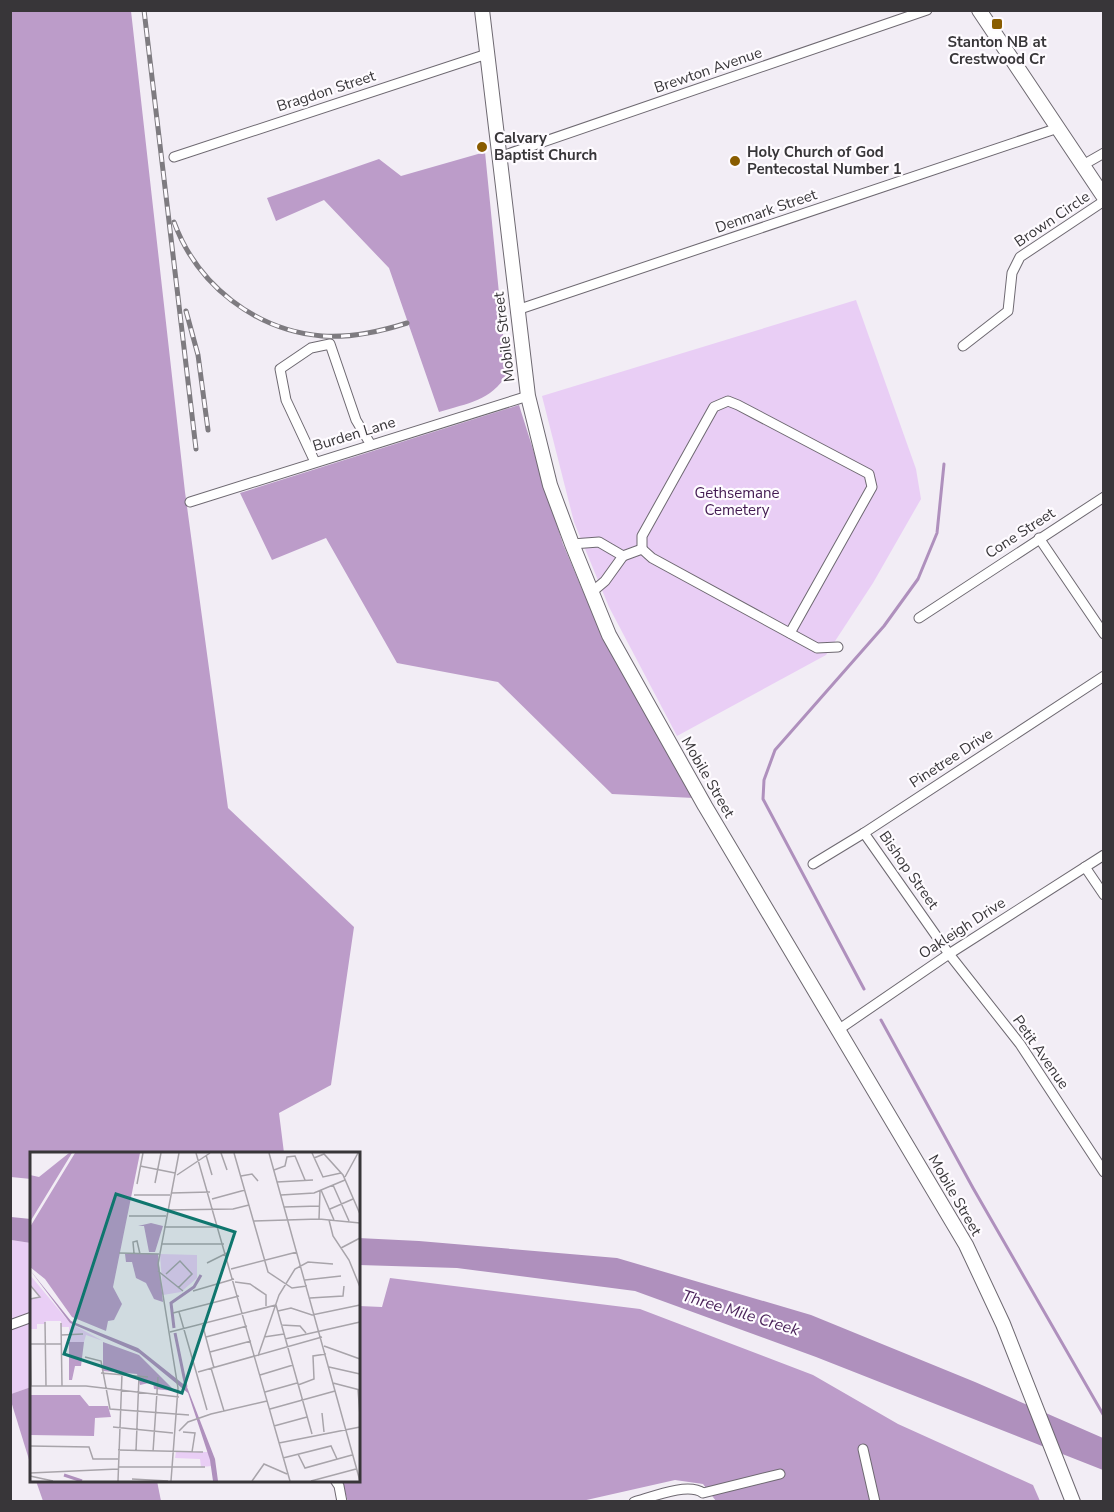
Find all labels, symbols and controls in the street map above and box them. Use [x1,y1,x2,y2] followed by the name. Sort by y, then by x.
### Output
[990,17,1004,31] marker: Stanton NB at Crestwood Cr
[948,32,1047,69] place label: Stanton NB at Crestwood Cr
[651,42,765,98] street label: Brewton Avenue
[274,65,379,116] street label: Bragdon Street
[494,128,597,165] place label: Calvary Baptist Church
[475,140,489,154] marker: Calvary Baptist Church
[747,142,902,179] place label: Holy Church of God Pentecostal Number 1
[728,154,742,168] marker: Holy Church of God Pentecostal Number 1
[713,184,820,238] street label: Denmark Street
[1010,186,1094,252] street label: Brown Circle
[488,290,519,383] street label: Mobile Street
[310,412,398,456] street label: Burden Lane
[694,483,780,520] park label: Gethsemane Cemetery
[981,503,1059,563] street label: Cone Street
[906,724,996,792] street label: Pinetree Drive
[677,733,740,822] street label: Mobile Street
[875,827,944,914] street label: Bishop Street
[915,893,1009,963] street label: Oakleigh Drive
[1008,1011,1074,1093] street label: Petit Avenue
[924,1151,987,1240] street label: Mobile Street
[30,1152,360,1482] inset map
[679,1285,803,1342] water label: Three Mile Creek

